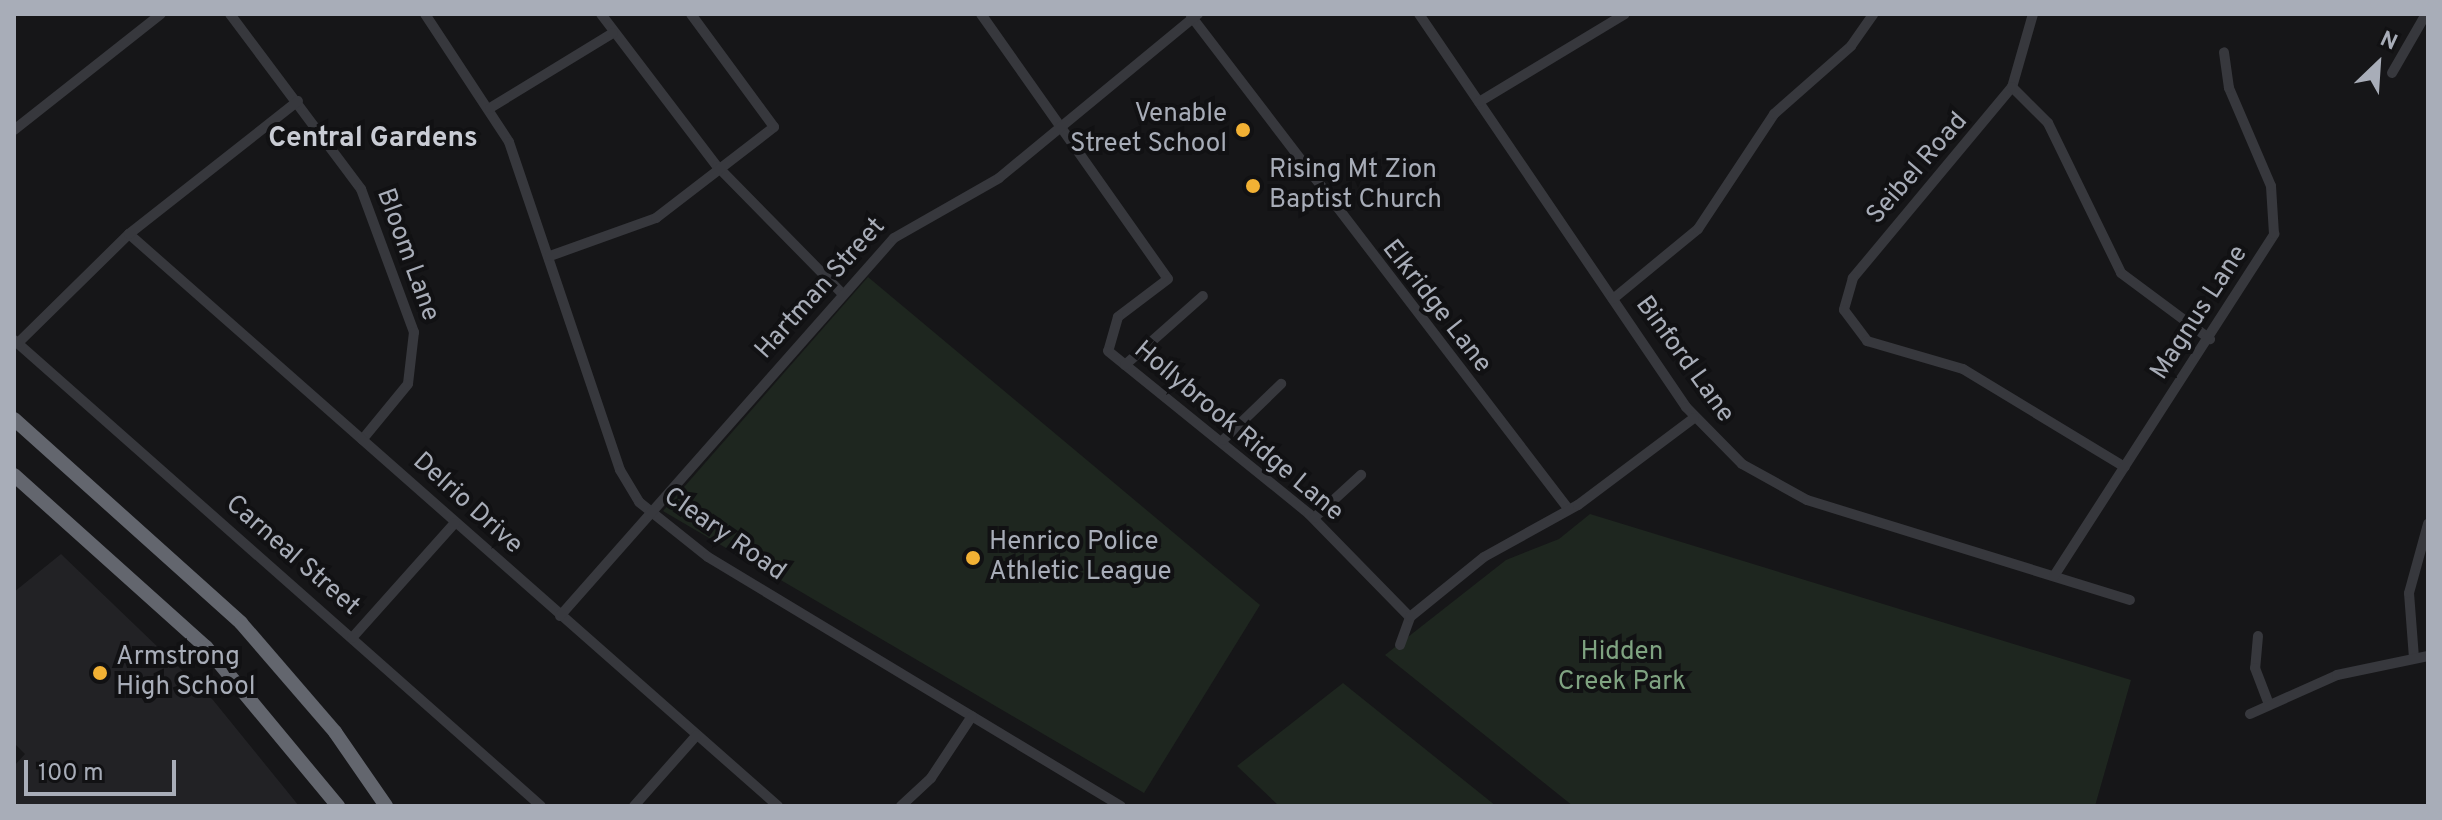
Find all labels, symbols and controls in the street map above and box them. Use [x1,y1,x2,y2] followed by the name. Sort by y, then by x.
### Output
[2338,24,2418,104] north arrow
[2375,26,2401,57] text: N
[1070,99,1227,160] place label: Venable Street School
[1861,107,1975,231] street label: Seibel Road
[1234,121,1252,139] marker: Venable Street School
[268,122,478,156] district label: Central Gardens
[1269,155,1442,216] place label: Rising Mt Zion Baptist Church
[1244,177,1262,195] marker: Rising Mt Zion Baptist Church
[369,184,445,326] street label: Bloom Lane
[749,212,893,366] street label: Hartman Street
[1375,234,1497,380] street label: Elkridge Lane
[2145,240,2255,386] street label: Magnus Lane
[1628,291,1740,429] street label: Binford Lane
[1127,335,1349,529] street label: Hollybrook Ridge Lane
[406,447,528,561] street label: Delrio Drive
[657,482,791,588] street label: Cleary Road
[218,489,366,623] street label: Carneal Street
[989,527,1171,588] place label: Henrico Police Athletic League
[964,549,982,567] marker: Henrico Police Athletic League
[1558,637,1686,698] park label: Hidden Creek Park
[116,642,256,704] place label: Armstrong High School
[91,664,109,682] marker: Armstrong High School
[28,744,180,794] scale bar
[38,759,104,789] text: 100 m

